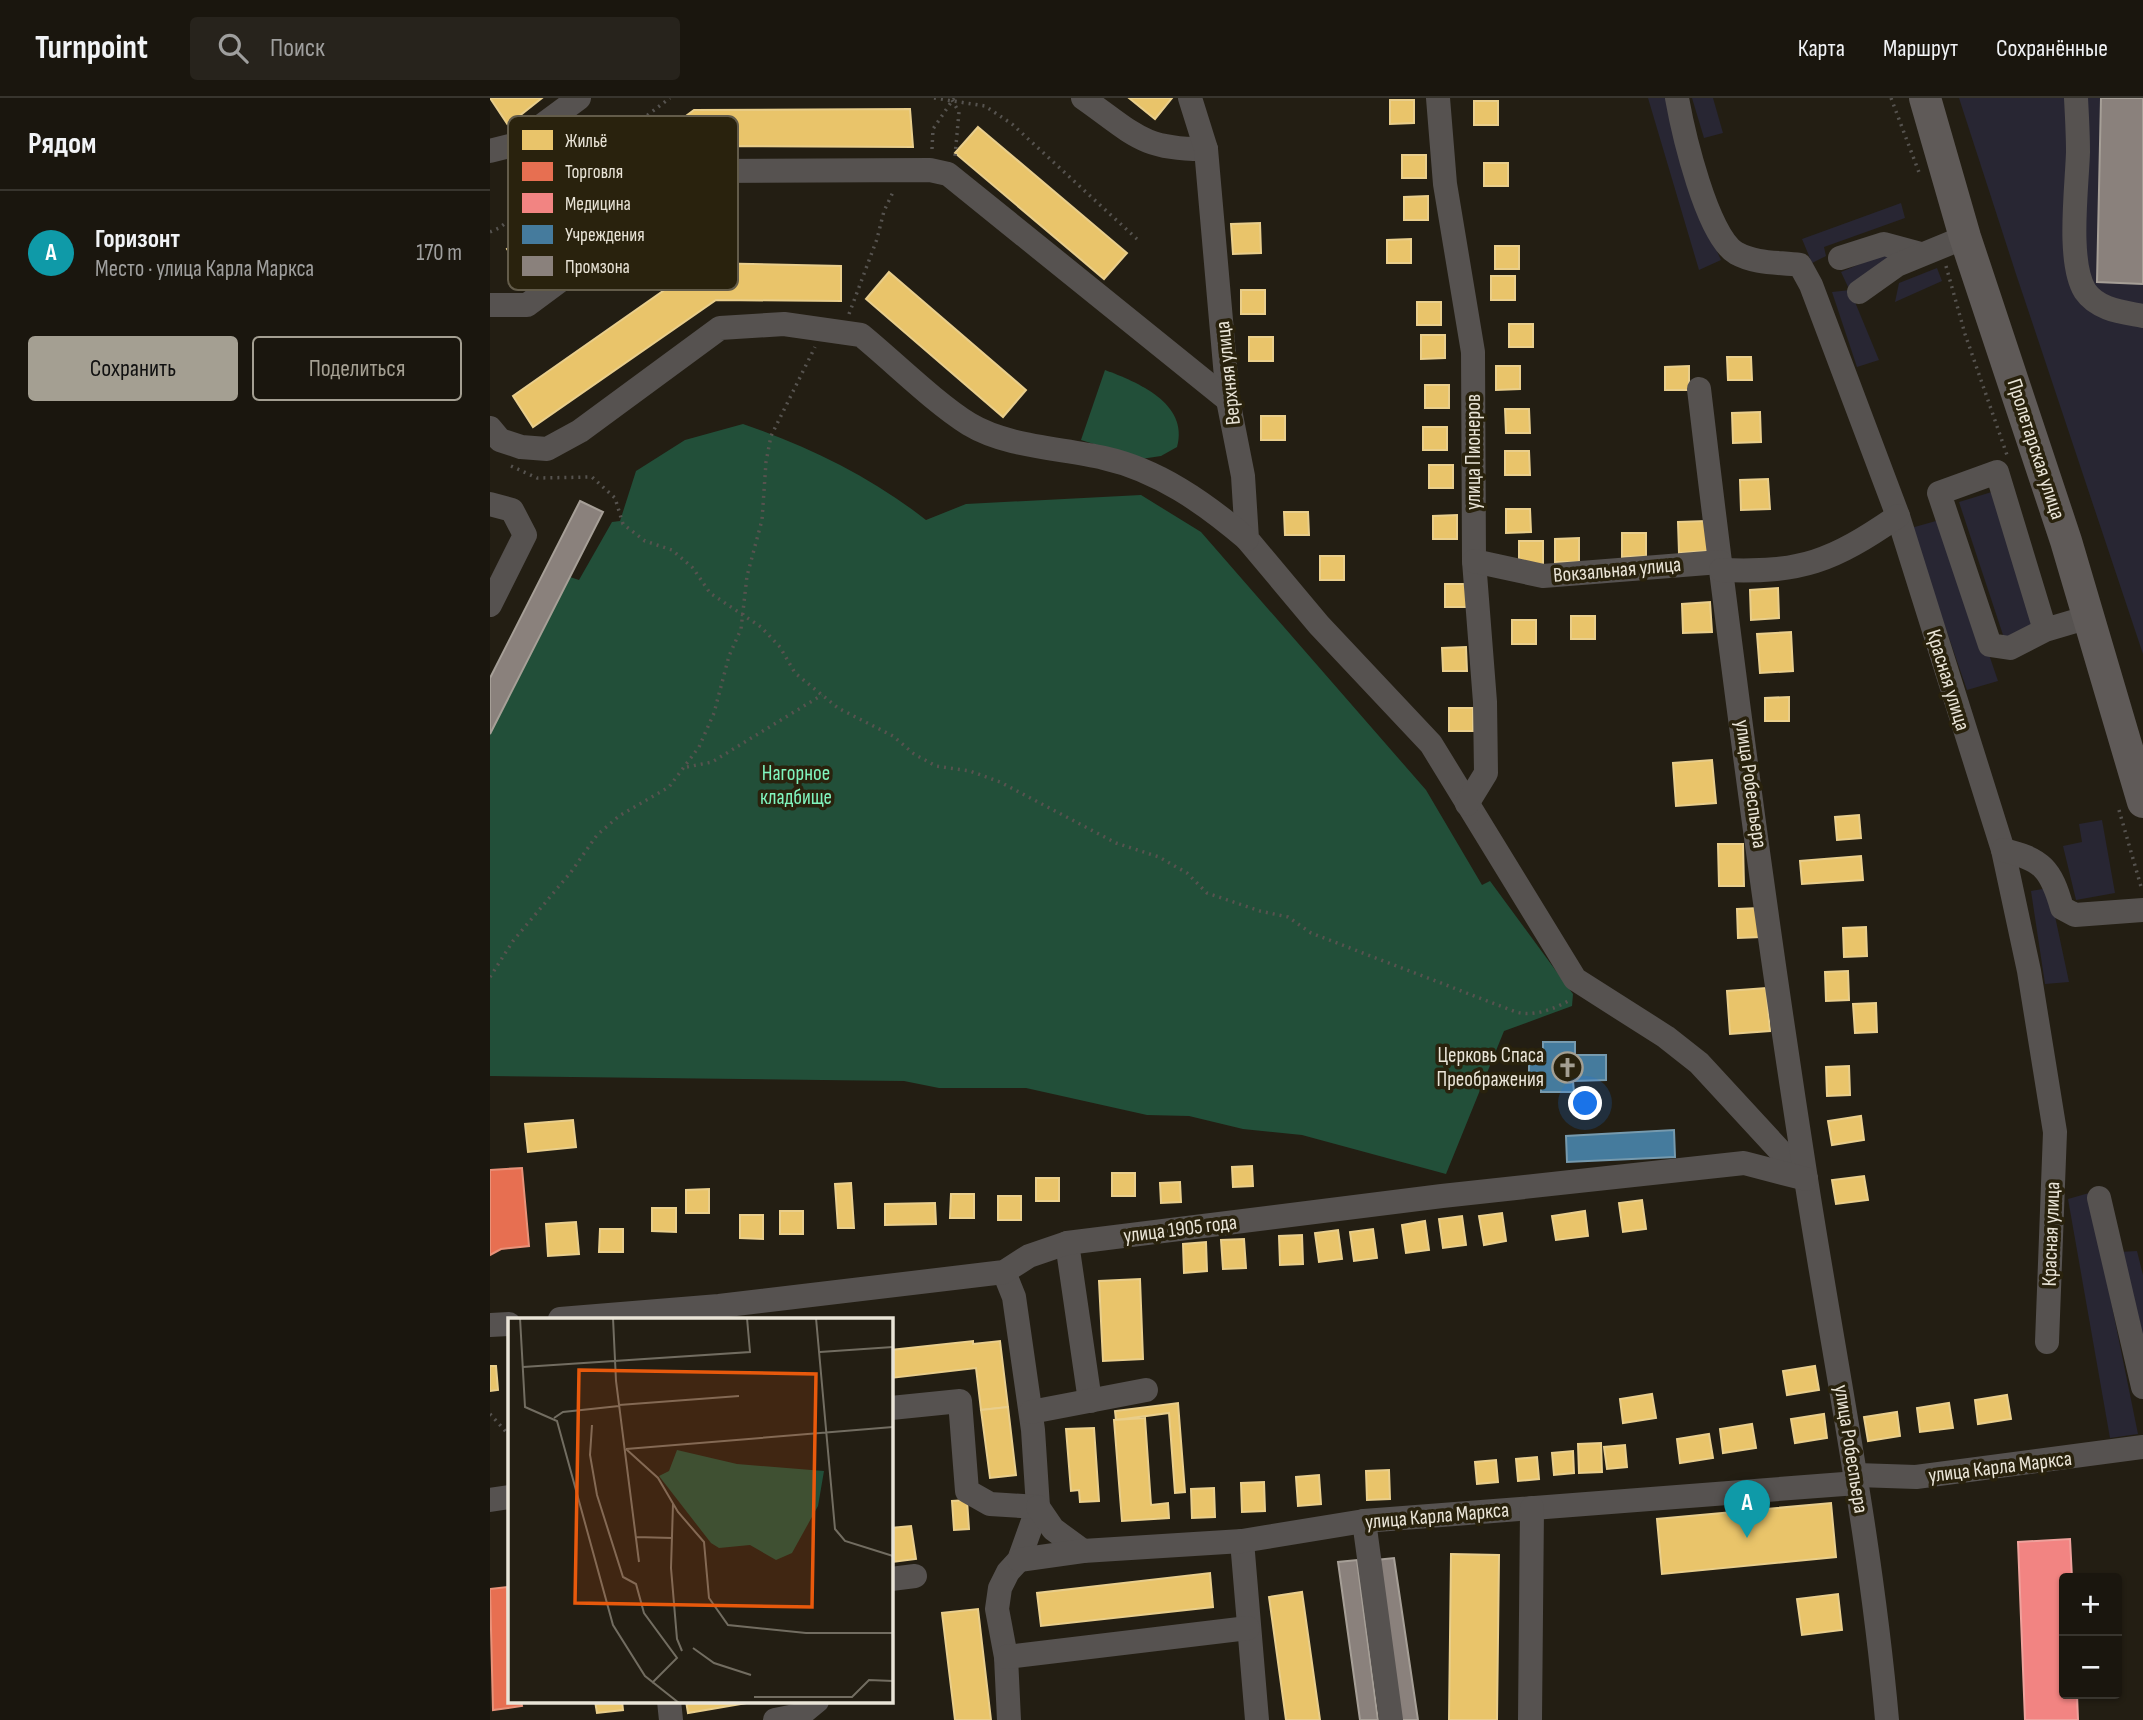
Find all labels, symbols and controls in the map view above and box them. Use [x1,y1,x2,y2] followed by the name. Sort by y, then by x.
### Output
[190,17,680,80] search box
[35,28,148,68] text: Turnpoint
[214,29,252,67] icon: search
[270,33,325,64] text: Поиск
[1798,34,1845,63] text: Карта
[1883,34,1958,63] text: Маршрут
[1996,34,2108,63] text: Сохранённые
[508,116,738,290] legend
[28,126,96,162] text: Рядом
[565,130,608,153] text: Жильё
[565,161,623,184] text: Торговля
[565,193,631,216] text: Медицина
[95,224,180,255] text: Горизонт
[565,224,645,247] text: Учреждения
[46,239,56,267] text: A
[416,239,462,267] text: 170 m
[95,255,314,283] text: Место · улица Карла Маркса
[565,256,630,279] text: Промзона
[1210,320,1246,426] street label: Верхняя улица
[28,336,238,401] button: Сохранить
[252,336,462,401] button: Поделиться
[2002,376,2070,522] street label: Пролетарская улица
[1461,394,1486,510] street label: улица Пионеров
[1552,552,1682,588] street label: Вокзальная улица
[1921,626,1975,734] street label: Красная улица
[1730,718,1772,850] street label: улица Робеспьера
[760,761,832,810] park label: Нагорное кладбище
[1437,1043,1544,1092] place label: Церковь Спаса Преображения
[1550,1050,1584,1084] church icon: Церковь Спаса Преображения
[1568,1086,1602,1120] your location
[2037,1181,2065,1287] street label: Красная улица
[1122,1210,1238,1248] street label: улица 1905 года
[508,1318,892,1702] inset map
[1829,1383,1873,1515] street label: улица Робеспьера
[1927,1446,2073,1488] street label: улица Карла Маркса
[1724,1480,1770,1538] pin: A
[1364,1497,1510,1535] street label: улица Карла Маркса
[2059,1573,2122,1699] map controls
[2059,1573,2122,1636] button: +
[2059,1636,2122,1699] button: −

